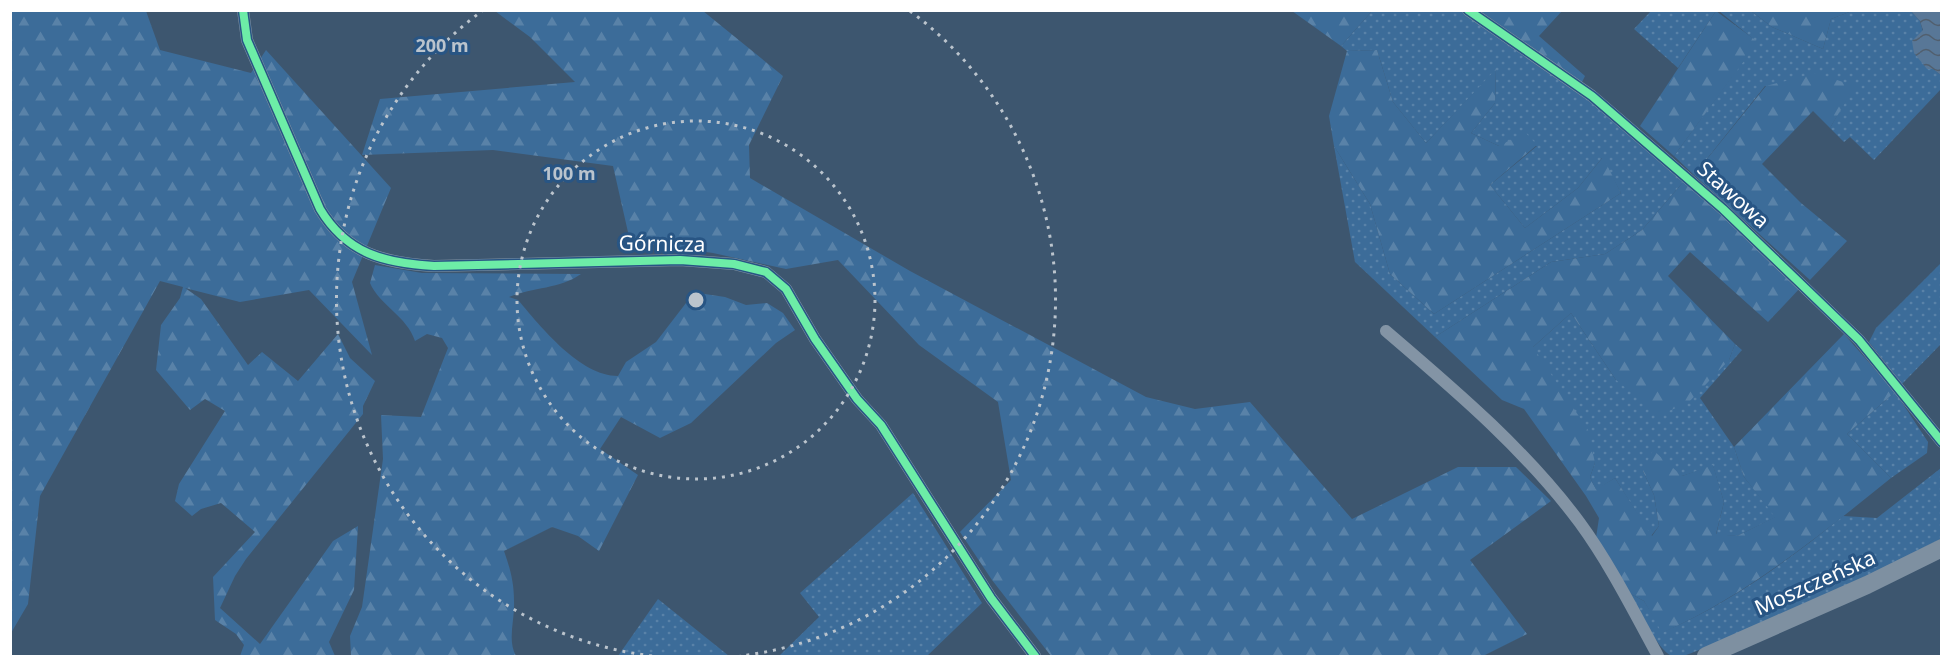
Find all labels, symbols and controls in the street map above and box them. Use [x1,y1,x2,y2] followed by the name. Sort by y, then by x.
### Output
[415,33,469,57] text: 200 m
[1692,154,1776,234] street label: Stawowa
[542,161,596,185] text: 100 m
[618,228,706,258] street label: Górnicza
[686,290,706,310] centre of rings
[1750,543,1879,621] street label: Moszczeńska

